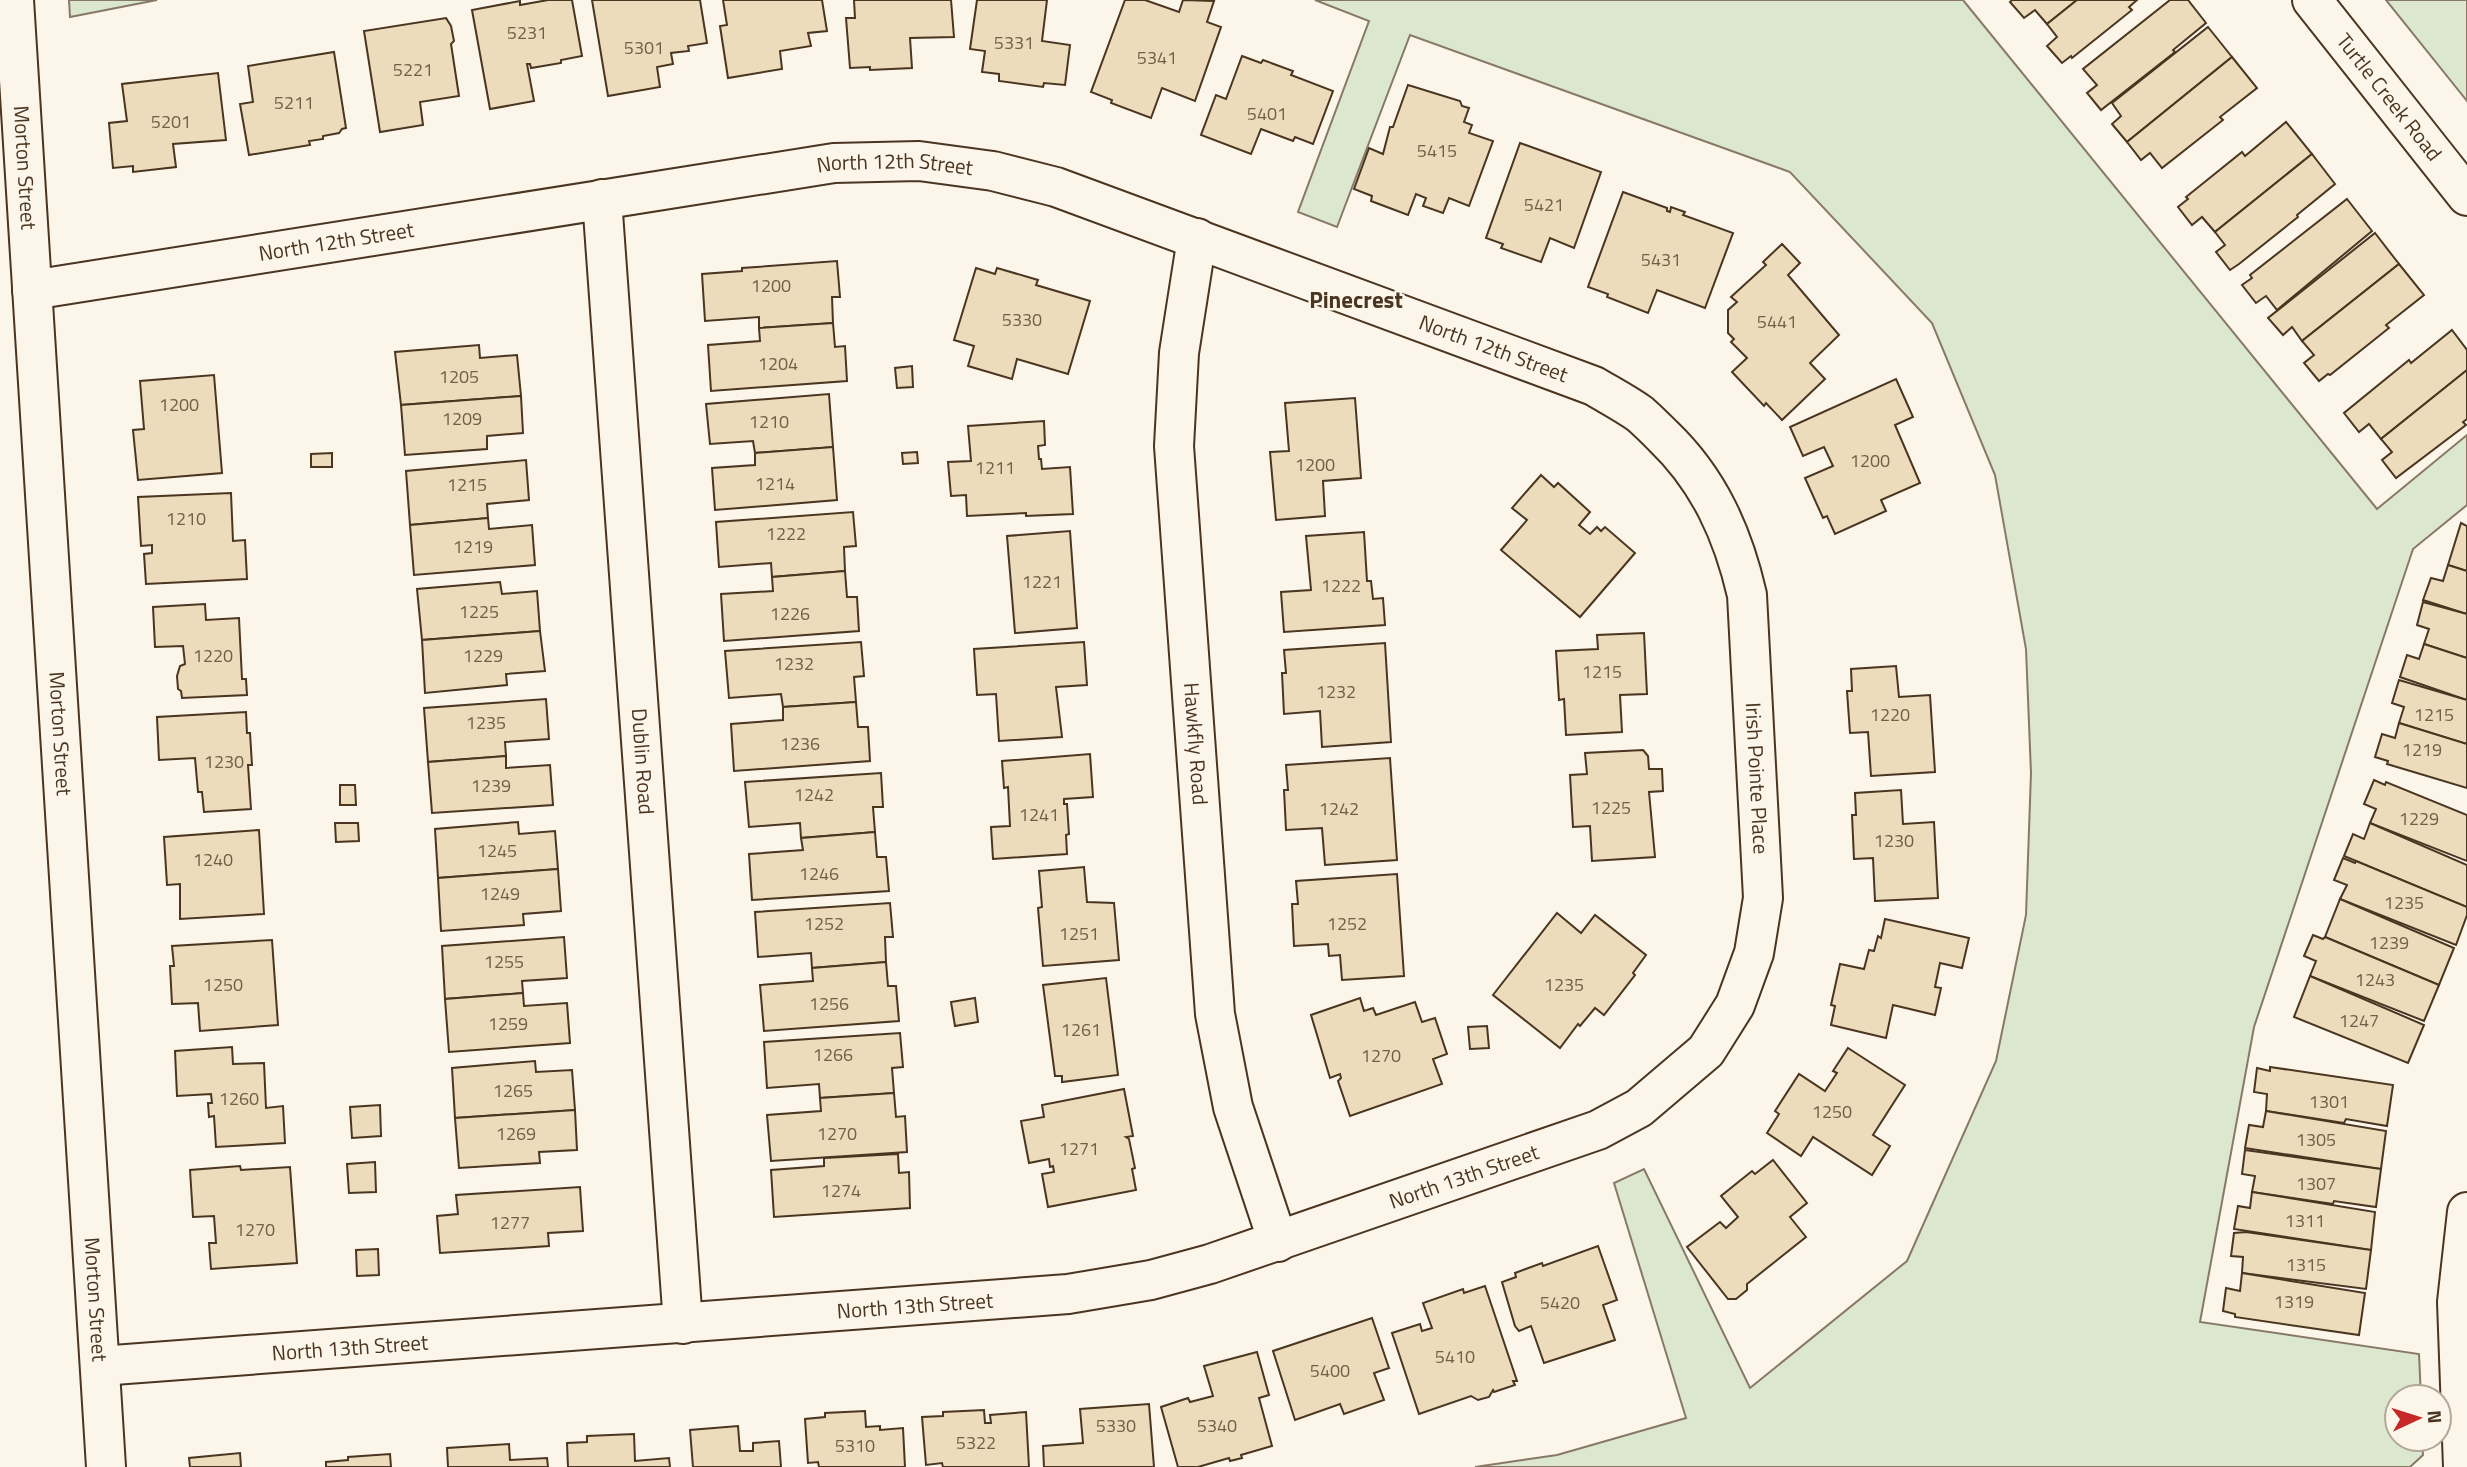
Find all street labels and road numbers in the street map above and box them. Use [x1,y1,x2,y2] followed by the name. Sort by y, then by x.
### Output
[2329,26,2450,167] street label: Turtle Creek Road
[6,104,45,231] street label: Morton Street
[814,144,976,183] street label: North 12th Street
[256,213,417,269] street label: North 12th Street
[1415,306,1573,390] street label: North 12th Street
[41,670,81,797] street label: Morton Street
[1176,681,1217,806] street label: Hawkfly Road
[1738,701,1778,855] street label: Irish Pointe Place
[624,707,663,816] street label: Dublin Road
[1384,1135,1544,1217] street label: North 13th Street
[77,1236,116,1363] street label: Morton Street
[836,1284,995,1326] street label: North 13th Street
[271,1326,430,1368] street label: North 13th Street

